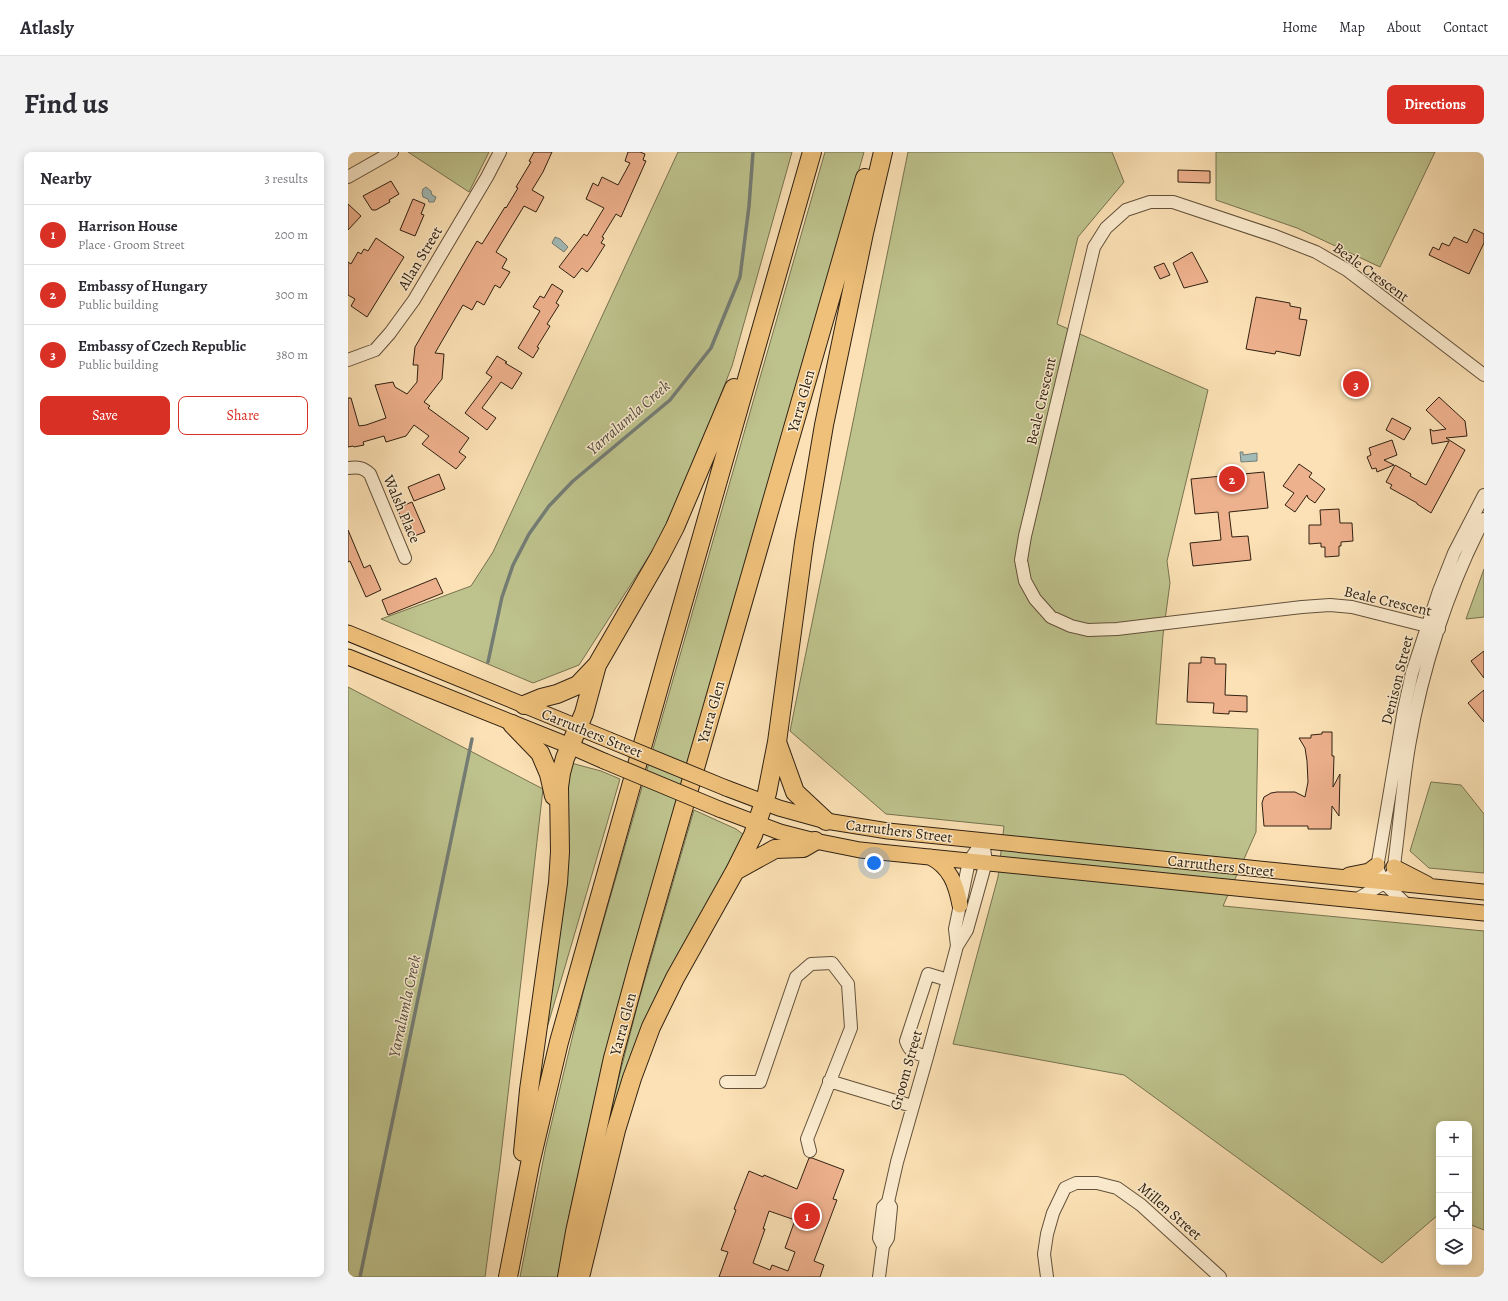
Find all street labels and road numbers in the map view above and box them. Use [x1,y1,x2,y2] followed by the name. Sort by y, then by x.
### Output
[393,222,447,294] street label: Allan Street
[1329,238,1413,306] street label: Beale Crescent
[1021,355,1061,447] street label: Beale Crescent
[782,368,819,435] street label: Yarra Glen
[378,471,425,546] street label: Walsh Place
[1342,581,1434,621] street label: Beale Crescent
[1376,633,1418,727] street label: Denison Street
[692,679,729,746] street label: Yarra Glen
[539,704,646,762] street label: Carruthers Street
[845,815,954,847] street label: Carruthers Street
[1167,850,1275,882] street label: Carruthers Street
[605,991,641,1058] street label: Yarra Glen
[885,1028,927,1112] street label: Groom Street
[1134,1178,1206,1244] street label: Millen Street

